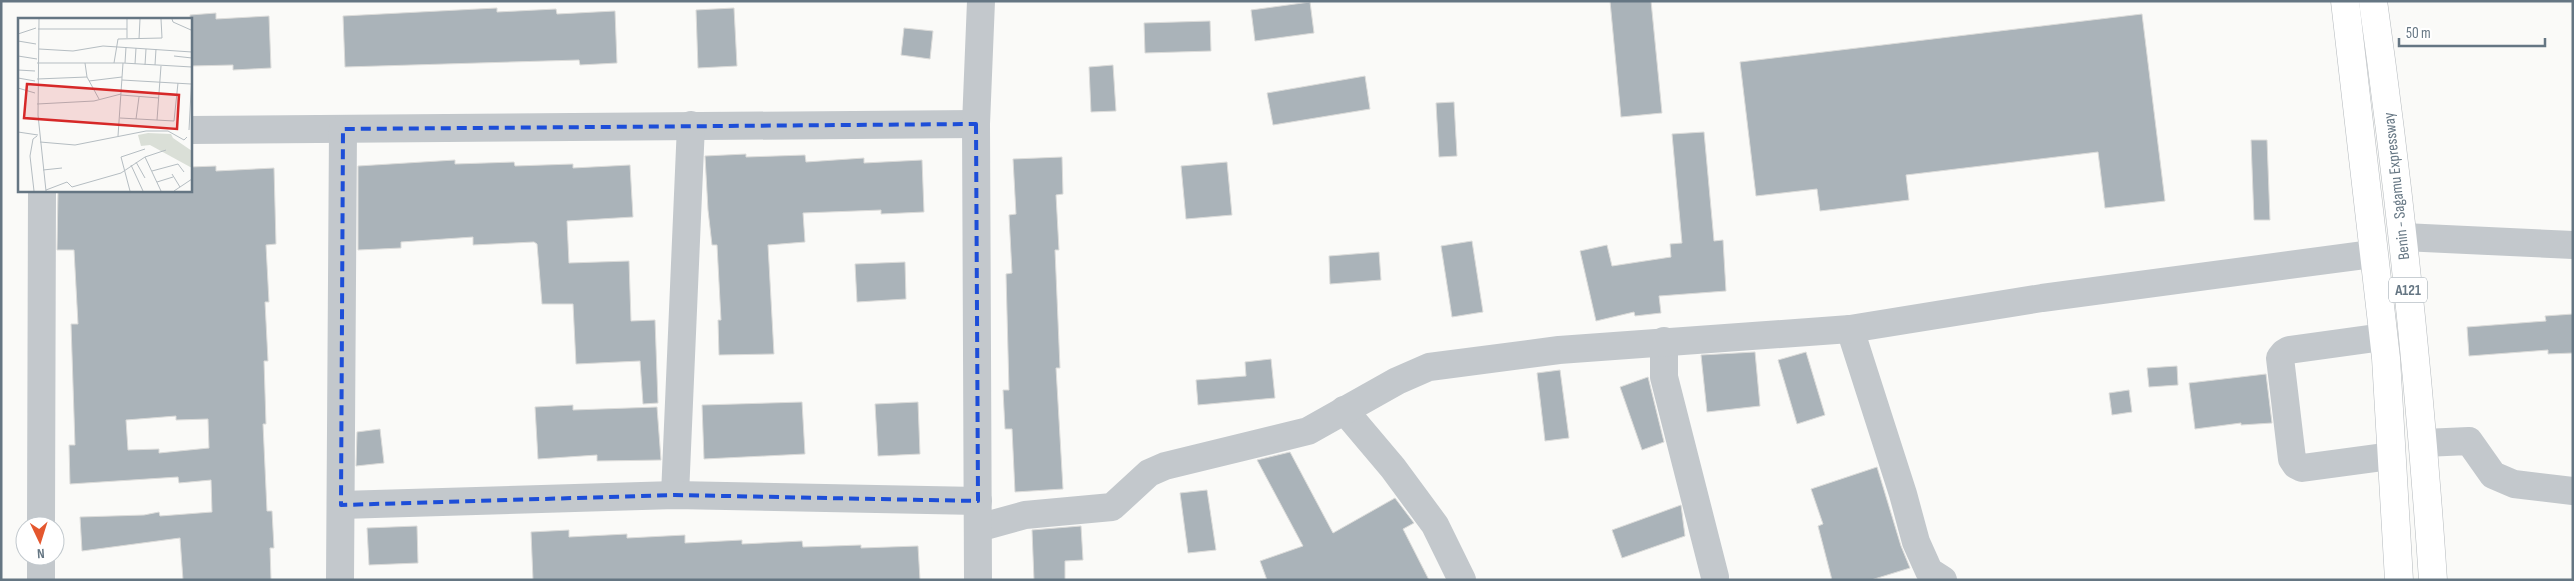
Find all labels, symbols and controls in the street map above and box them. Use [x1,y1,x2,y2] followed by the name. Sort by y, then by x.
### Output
[2399,15,2545,47] scale bar
[18,18,191,191] inset map
[2406,24,2431,43] text: 50 m
[2380,111,2414,261] street label: Benin - Sagamu Expressway
[2389,278,2427,302] road number: A121
[15,516,65,566] north arrow
[37,545,45,562] text: N

